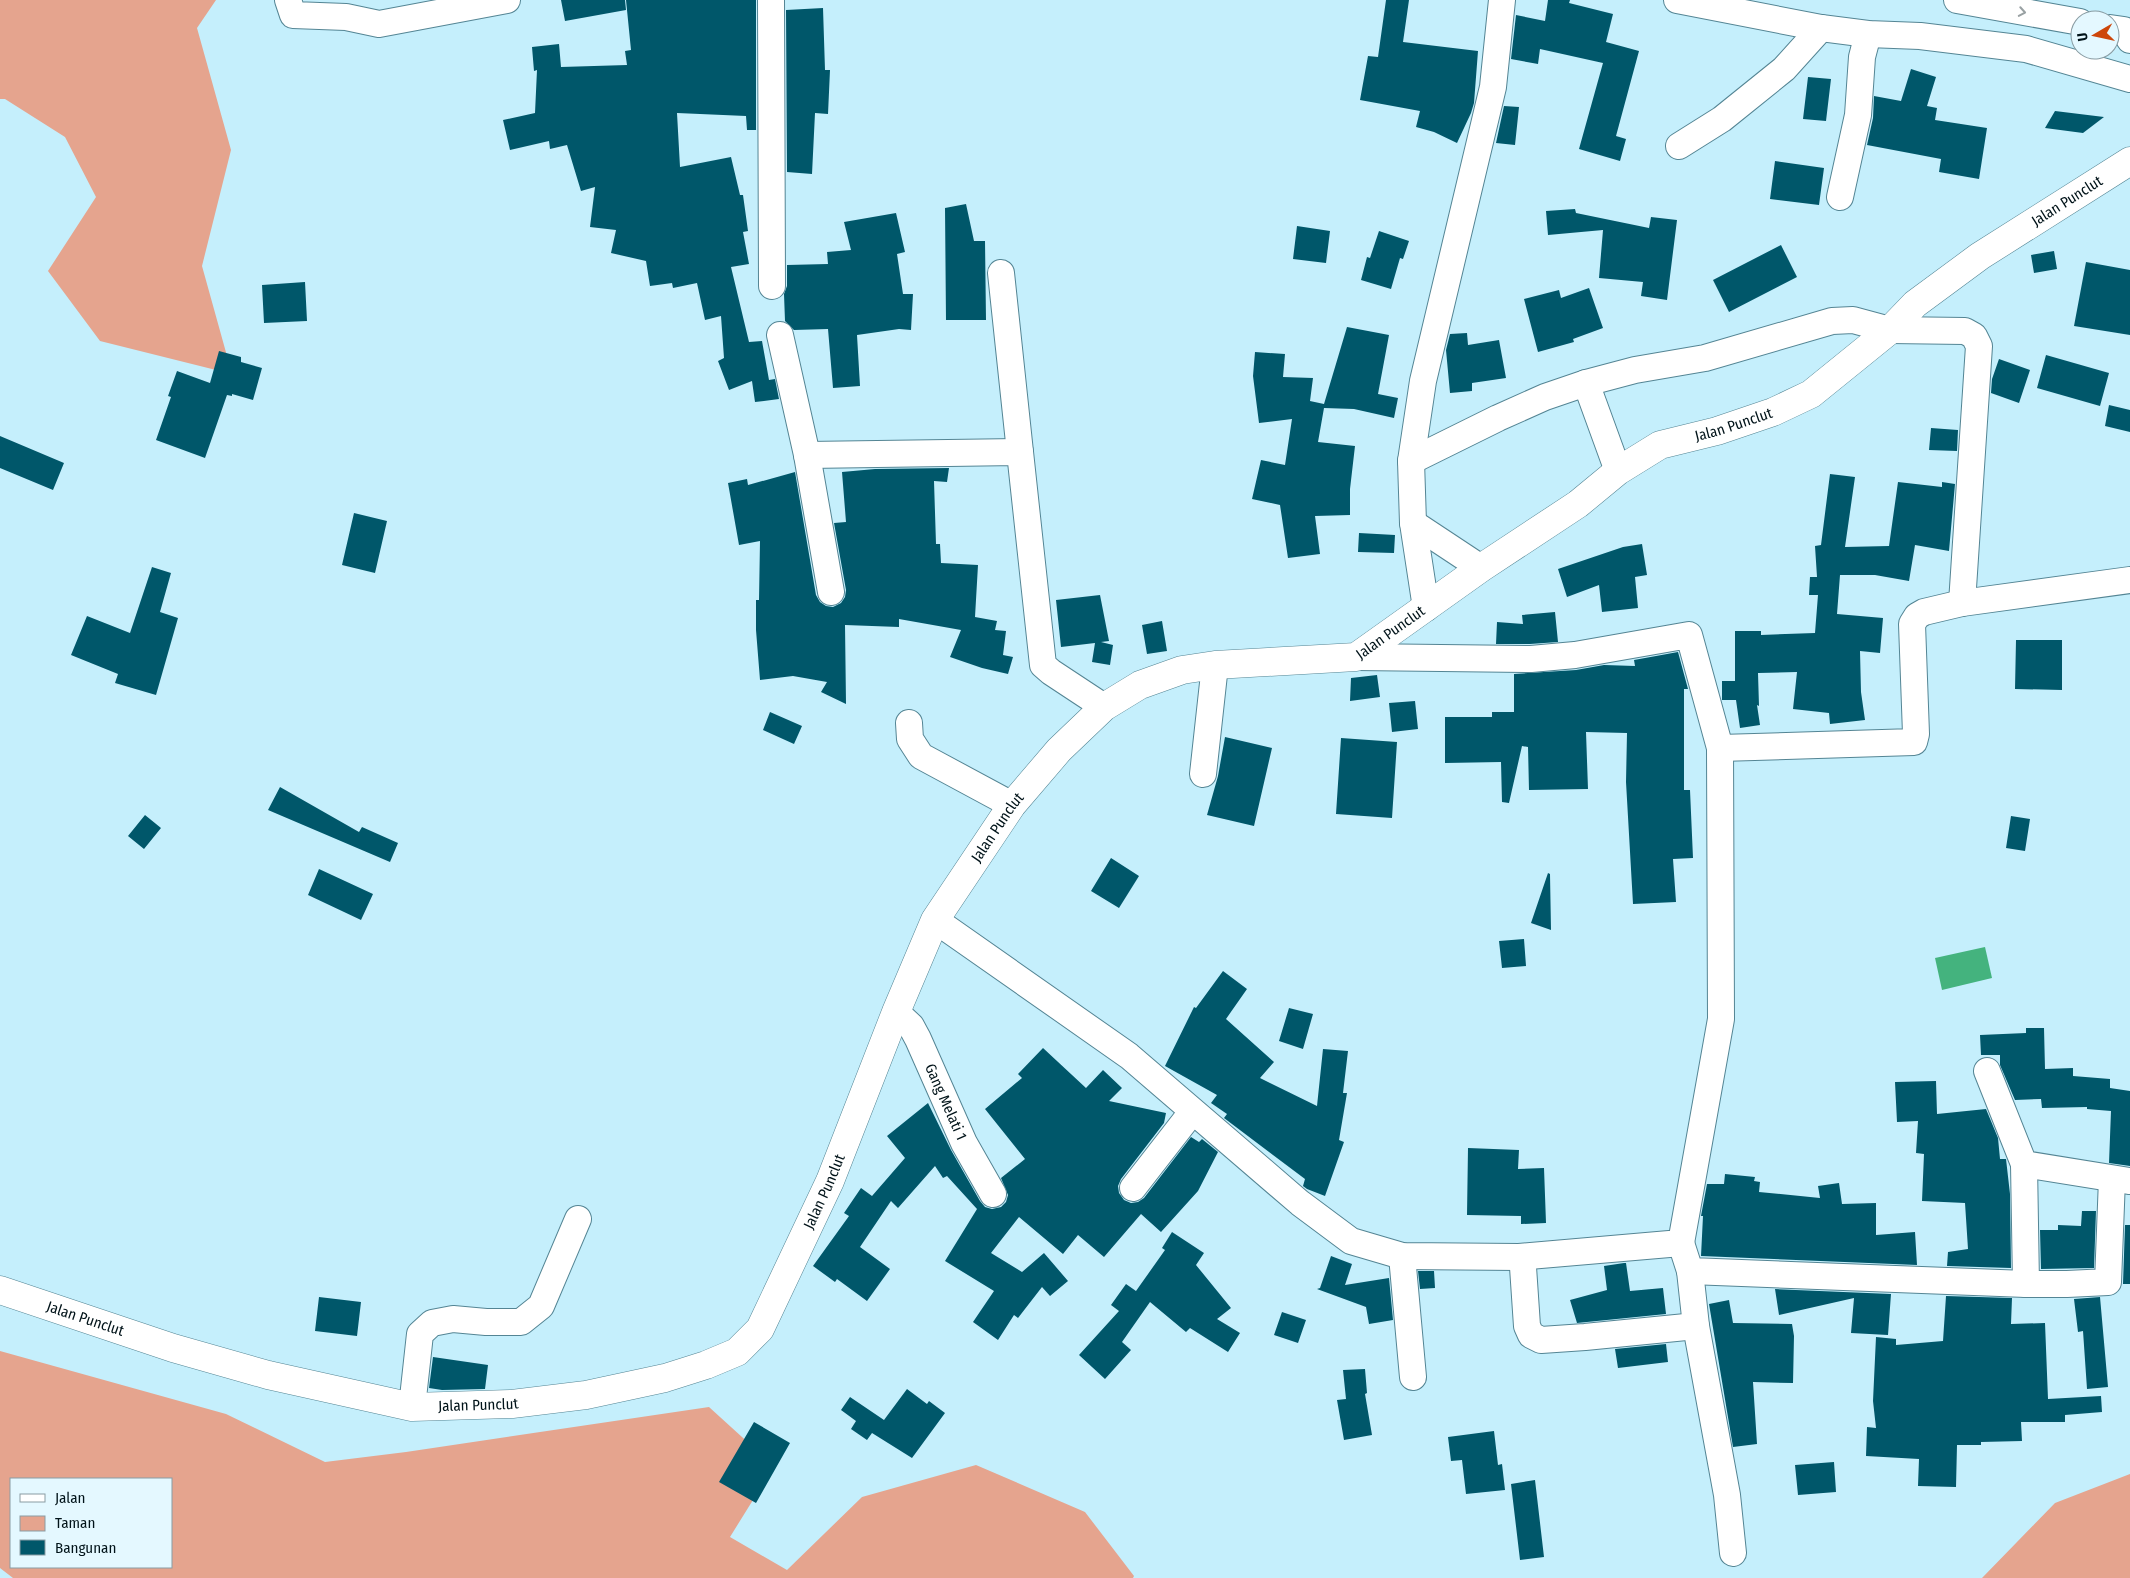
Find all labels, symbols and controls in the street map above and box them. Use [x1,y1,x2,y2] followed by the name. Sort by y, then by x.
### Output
[2017,6,2026,16] one-way arrow
[2070,10,2120,60] north arrow
[2074,32,2092,42] text: U
[2028,172,2106,230] street label: Jalan Punclut
[1693,404,1775,445] street label: Jalan Punclut
[1352,602,1428,663] street label: Jalan Punclut
[967,789,1028,866] street label: Jalan Punclut
[921,1061,971,1143] street label: Gang Melati 1
[800,1151,849,1232] street label: Jalan Punclut
[44,1297,126,1340] street label: Jalan Punclut
[438,1394,520,1415] street label: Jalan Punclut
[10,1478,172,1568] legend
[55,1489,85,1507] text: Jalan
[55,1514,95,1532] text: Taman
[55,1539,116,1557] text: Bangunan

